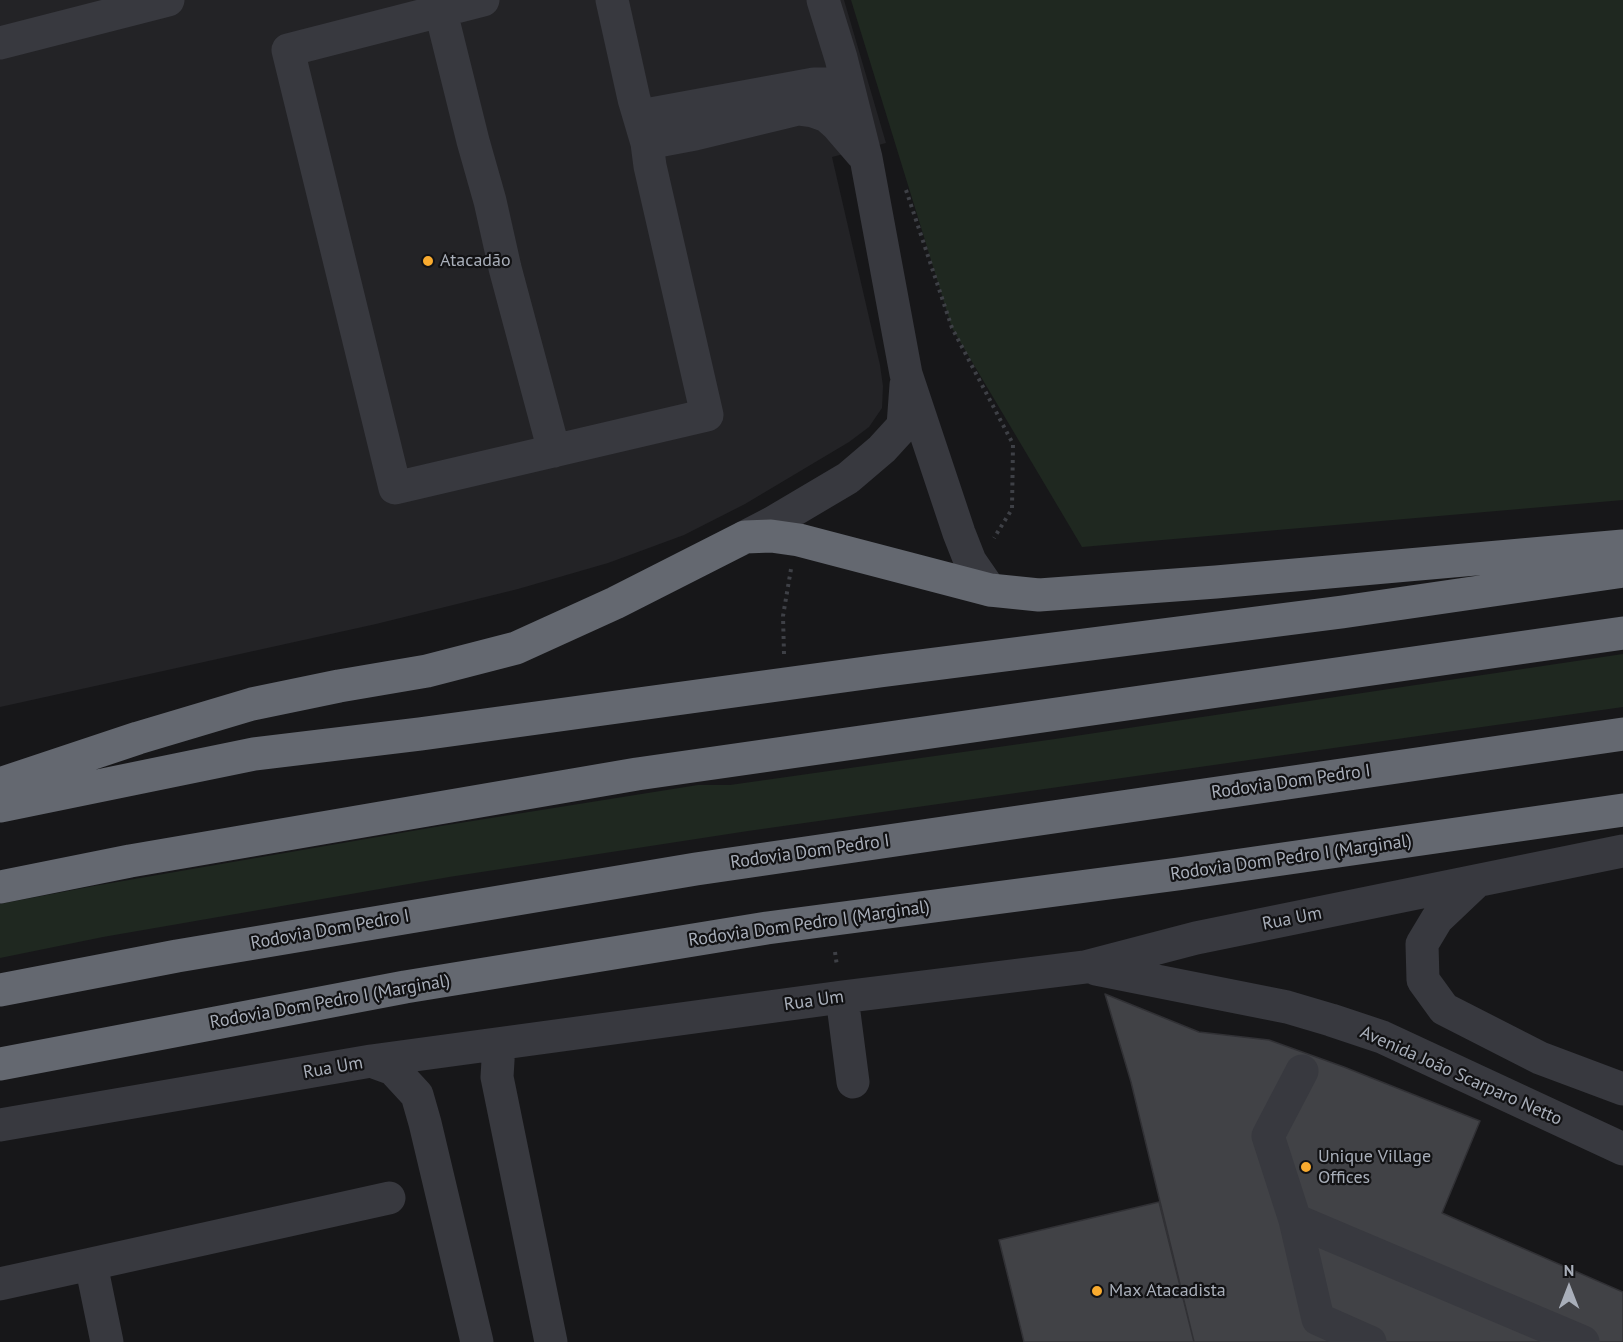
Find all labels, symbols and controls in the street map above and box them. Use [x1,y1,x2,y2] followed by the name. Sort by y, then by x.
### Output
[440,250,511,272] place label: Atacadão
[421,254,435,268] marker: Atacadão
[1210,760,1372,804] street label: Rodovia Dom Pedro I
[729,830,891,874] street label: Rodovia Dom Pedro I
[1169,830,1413,886] street label: Rodovia Dom Pedro I (Marginal)
[687,896,931,952] street label: Rodovia Dom Pedro I (Marginal)
[1260,903,1324,935] street label: Rua Um
[249,905,411,955] street label: Rodovia Dom Pedro I
[208,970,452,1034] street label: Rodovia Dom Pedro I (Marginal)
[783,986,845,1016] street label: Rua Um
[1357,1022,1565,1130] street label: Avenida João Scarparo Netto
[301,1052,365,1084] street label: Rua Um
[1318,1146,1431,1188] place label: Unique Village Offices
[1299,1160,1313,1174] marker: Unique Village Offices
[1539,1258,1599,1318] north arrow
[1564,1260,1574,1280] text: N
[1109,1280,1226,1302] place label: Max Atacadista
[1090,1284,1104,1298] marker: Max Atacadista

